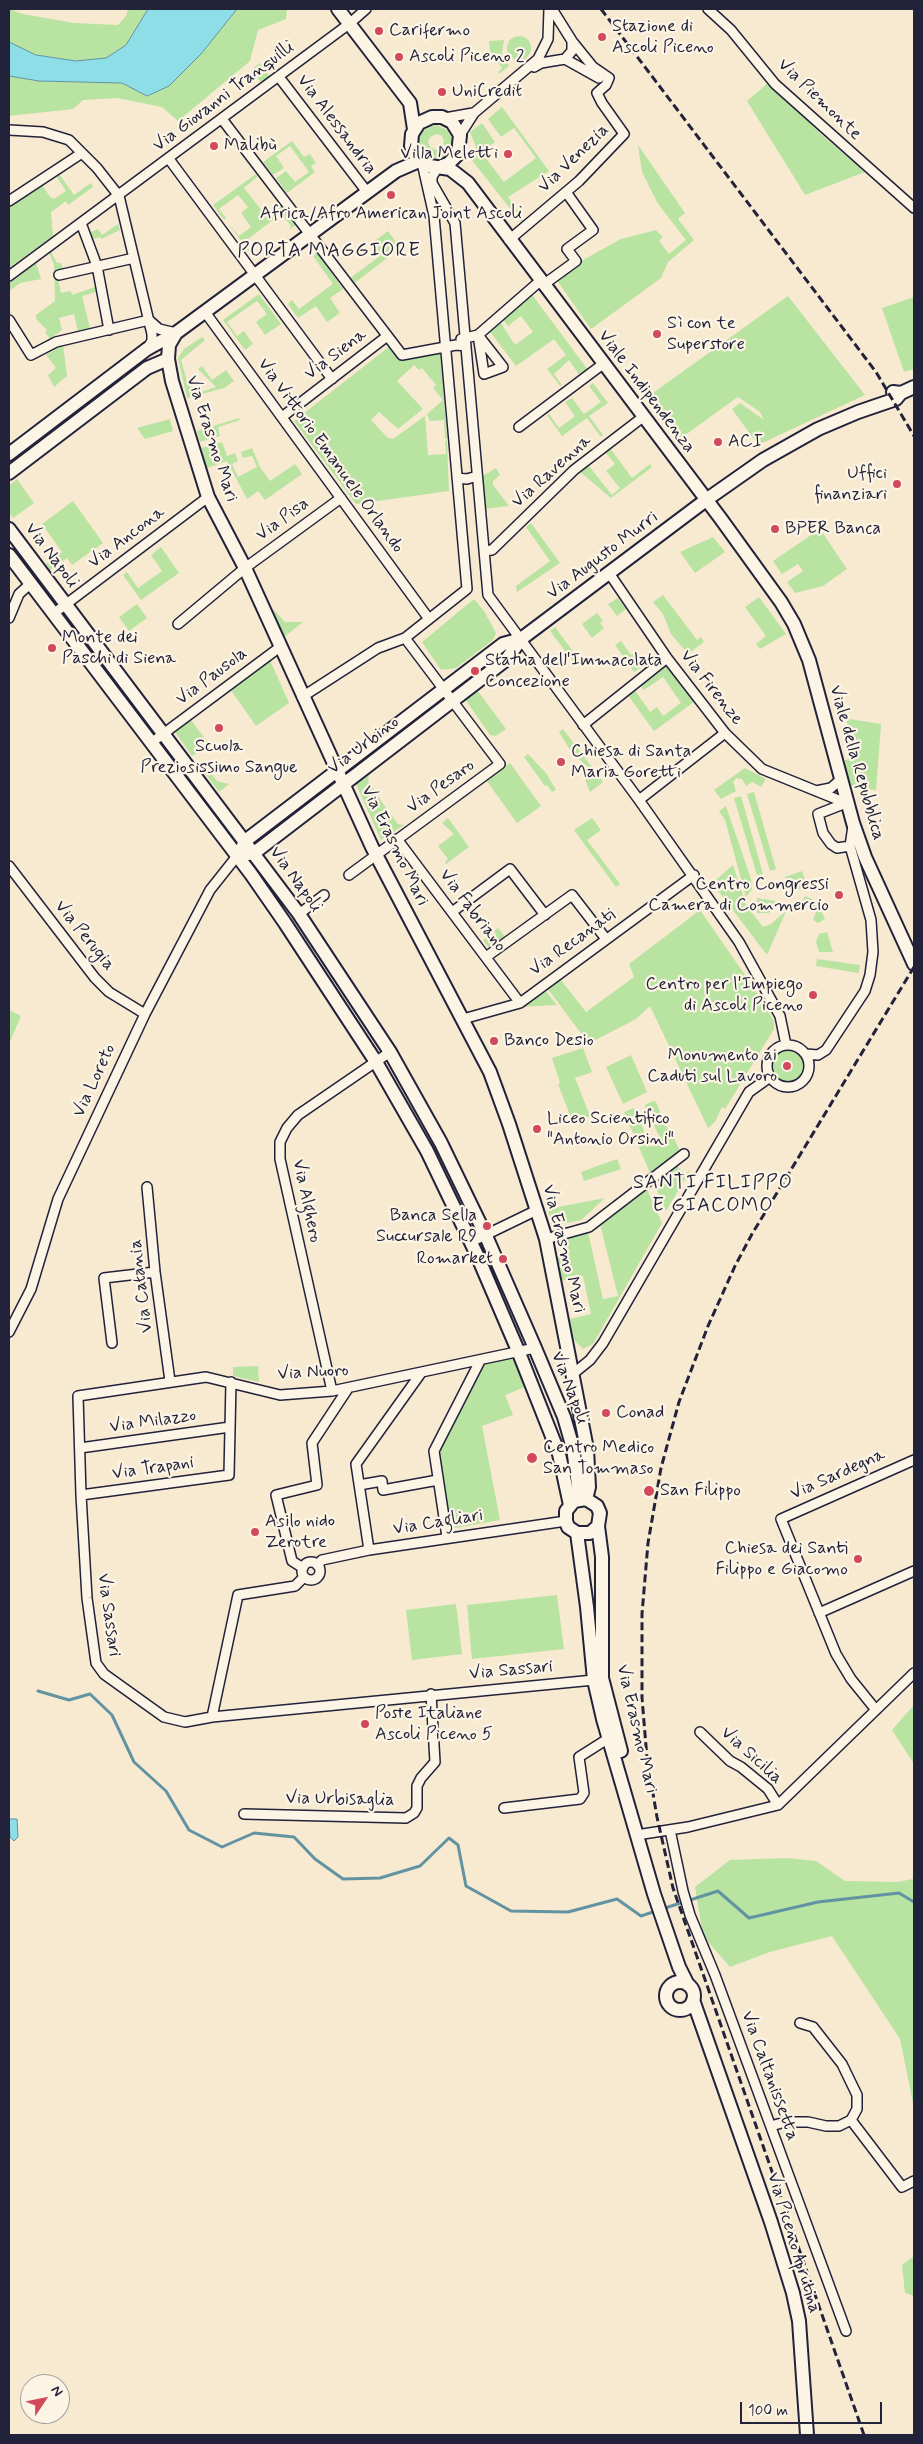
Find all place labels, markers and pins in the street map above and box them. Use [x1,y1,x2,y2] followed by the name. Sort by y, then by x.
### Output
[612,16,714,58] place label: Stazione di Ascoli Piceno
[389,20,470,42] place label: Carifermo
[373,25,385,37] marker: Carifermo
[596,31,608,43] marker: Stazione di Ascoli Piceno
[409,46,524,68] place label: Ascoli Piceno 2
[393,51,405,63] marker: Ascoli Piceno 2
[452,81,522,103] place label: UniCredit
[436,86,448,98] marker: UniCredit
[224,135,277,157] place label: Malibù
[208,140,220,152] marker: Malibù
[400,143,498,165] place label: Villa Meletti
[502,148,514,160] marker: Villa Meletti
[385,189,397,201] marker: Africa/Afro American Joint Ascoli
[260,203,522,225] place label: Africa/Afro American Joint Ascoli
[667,313,745,356] place label: Sì con te Superstore
[651,328,663,340] marker: Sì con te Superstore
[728,431,763,453] place label: ACI
[712,436,724,448] marker: ACI
[814,463,887,506] place label: Uffici finanziari
[891,478,903,490] marker: Uffici finanziari
[785,518,881,540] place label: BPER Banca
[769,523,781,535] marker: BPER Banca
[62,627,176,670] place label: Monte dei Paschi di Siena
[46,642,58,654] marker: Monte dei Paschi di Siena
[485,650,662,692] place label: Statua dell'Immacolata Concezione
[469,665,481,677] marker: Statua dell'Immacolata Concezione
[213,722,225,734] marker: Scuola Preziosissimo Sangue
[140,736,298,779] place label: Scuola Preziosissimo Sangue
[571,741,691,784] place label: Chiesa di Santa Maria Goretti
[555,756,567,768] marker: Chiesa di Santa Maria Goretti
[648,874,829,916] place label: Centro Congressi Camera di Commercio
[833,889,845,901] marker: Centro Congressi Camera di Commercio
[646,974,803,1016] place label: Centro per l'Impiego di Ascoli Piceno
[807,989,819,1001] marker: Centro per l'Impiego di Ascoli Piceno
[504,1030,594,1052] place label: Banco Desio
[488,1035,500,1047] marker: Banco Desio
[647,1045,777,1088] place label: Monumento ai Caduti sul Lavoro
[781,1060,793,1072] marker: Monumento ai Caduti sul Lavoro
[547,1108,674,1150] place label: Liceo Scientifico "Antonio Orsini"
[531,1123,543,1135] marker: Liceo Scientifico "Antonio Orsini"
[376,1205,477,1248] place label: Banca Sella Succursale R9
[481,1220,493,1232] marker: Banca Sella Succursale R9
[417,1248,493,1270] place label: Romarket
[497,1253,509,1265] marker: Romarket
[616,1402,664,1424] place label: Conad
[600,1407,612,1419] marker: Conad
[543,1437,654,1480] place label: Centro Medico San Tommaso
[525,1451,539,1465] marker: Centro Medico San Tommaso
[660,1480,741,1502] place label: San Filippo
[642,1484,656,1498] marker: San Filippo
[265,1511,335,1554] place label: Asilo nido Zerotre
[249,1526,261,1538] marker: Asilo nido Zerotre
[715,1538,848,1580] place label: Chiesa dei Santi Filippo e Giacomo
[852,1553,864,1565] marker: Chiesa dei Santi Filippo e Giacomo
[375,1703,492,1746] place label: Poste Italiane Ascoli Piceno 5
[359,1718,371,1730] marker: Poste Italiane Ascoli Piceno 5

